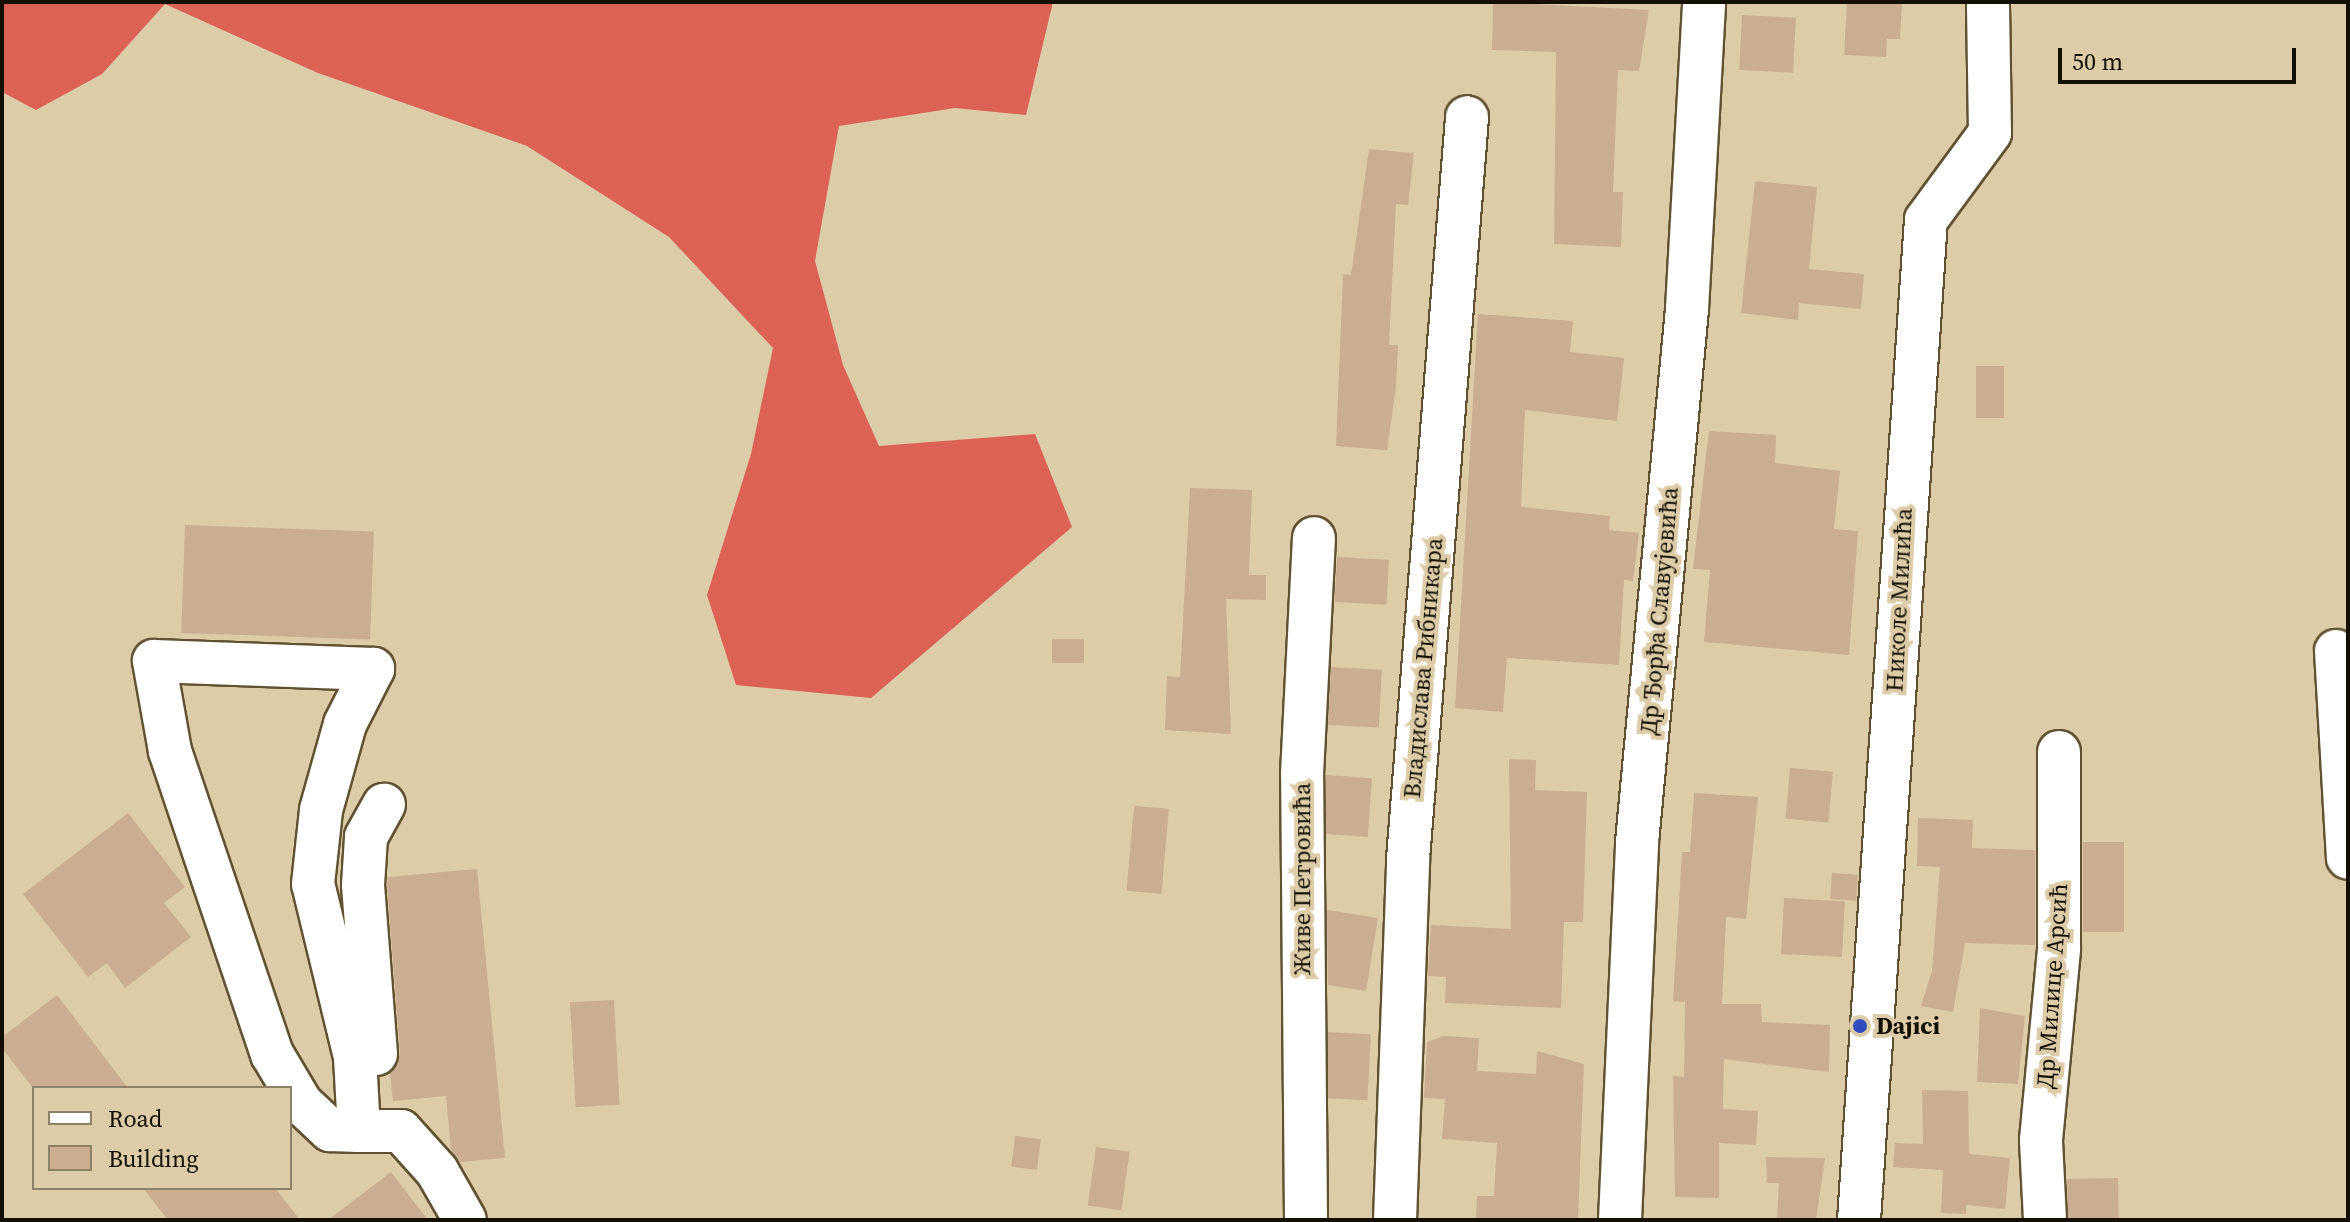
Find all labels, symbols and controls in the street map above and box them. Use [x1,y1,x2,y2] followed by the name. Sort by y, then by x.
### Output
[2062,32,2300,82] scale bar
[2072,45,2123,78] text: 50 m
[1634,486,1684,736] street label: Др Ђорђа Славујевића
[1880,507,1918,693] street label: Николе Милића
[1397,537,1449,799] street label: Владислава Рибникара
[1288,783,1316,975] street label: Живе Петровића
[2030,882,2074,1090] street label: Др Милице Арсић
[1876,1012,1940,1040] place label: Dajici
[1851,1017,1869,1035] marker: Dajici
[32,1086,292,1190] legend
[108,1102,162,1135] text: Road
[108,1142,199,1175] text: Building

